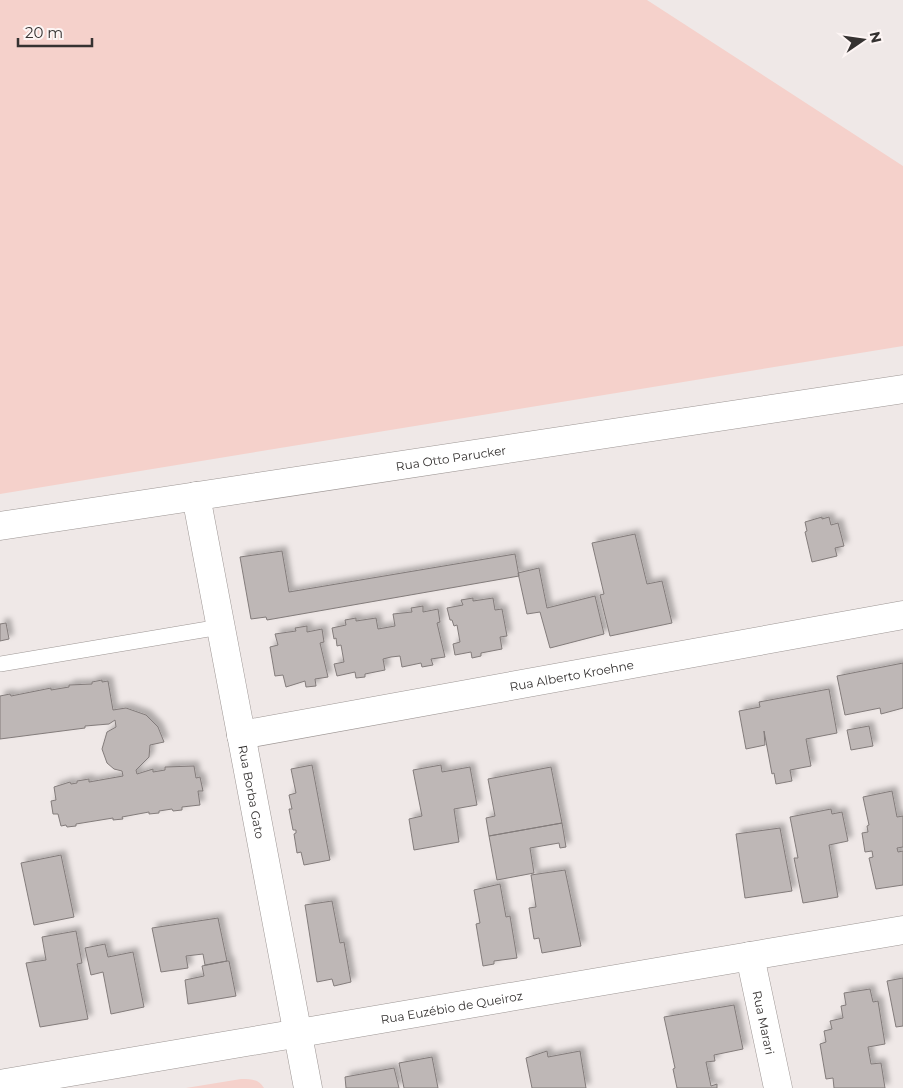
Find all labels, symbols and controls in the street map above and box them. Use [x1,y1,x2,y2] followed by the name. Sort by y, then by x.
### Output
[18,15,91,47] scale bar
[838,15,888,65] north arrow
[25,23,63,42] text: 20 m
[866,30,886,45] text: N
[395,442,507,473] street label: Rua Otto Parucker
[508,656,635,694] street label: Rua Alberto Kroehne
[236,744,268,840] street label: Rua Borba Gato
[379,988,524,1026] street label: Rua Euzébio de Queiroz
[750,989,778,1056] street label: Rua Marari

